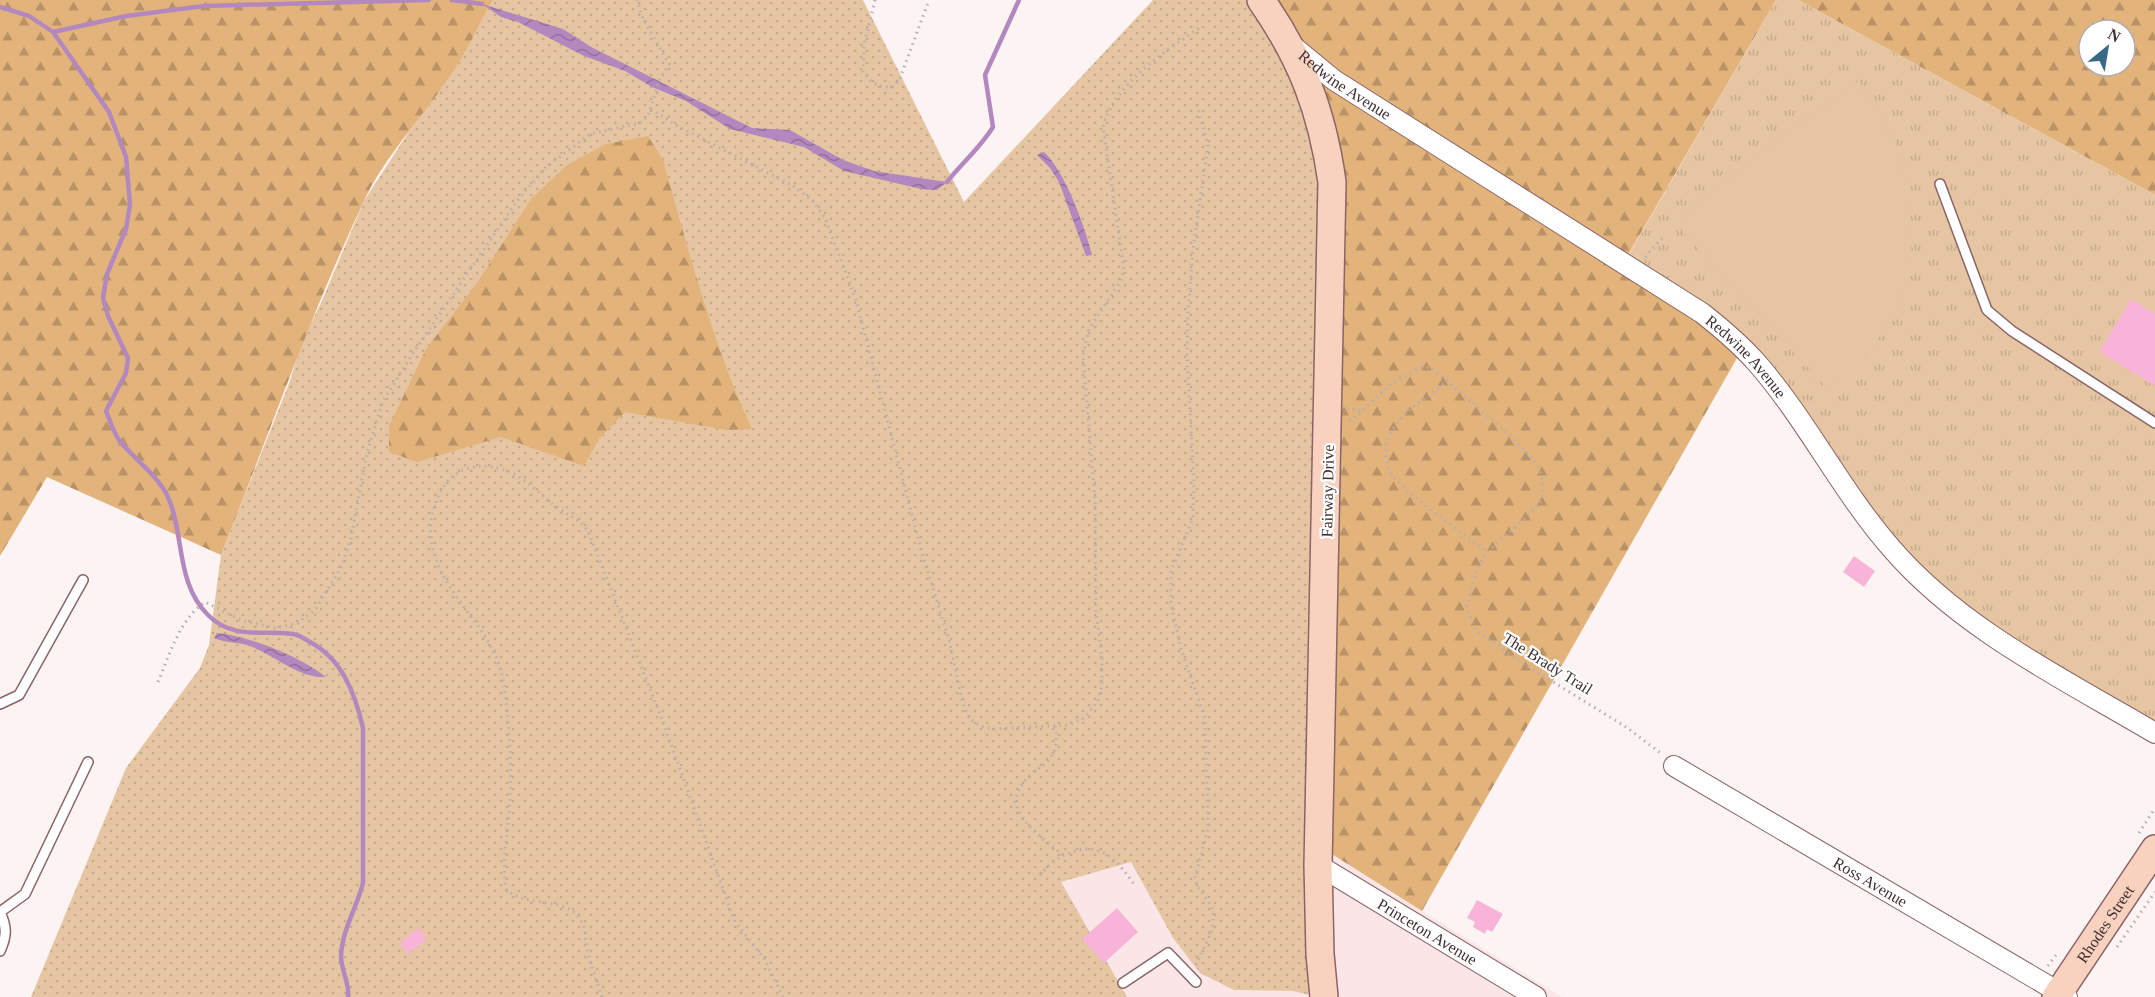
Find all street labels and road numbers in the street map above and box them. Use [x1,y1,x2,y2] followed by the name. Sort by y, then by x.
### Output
[1295,47,1394,123] street label: Redwine Avenue
[1702,312,1789,401] street label: Redwine Avenue
[1318,444,1338,538] street label: Fairway Drive
[1499,629,1596,699] street label: The Brady Trail
[1830,854,1910,910] street label: Ross Avenue
[2073,882,2138,966] street label: Rhodes Street
[1374,895,1480,968] street label: Princeton Avenue

